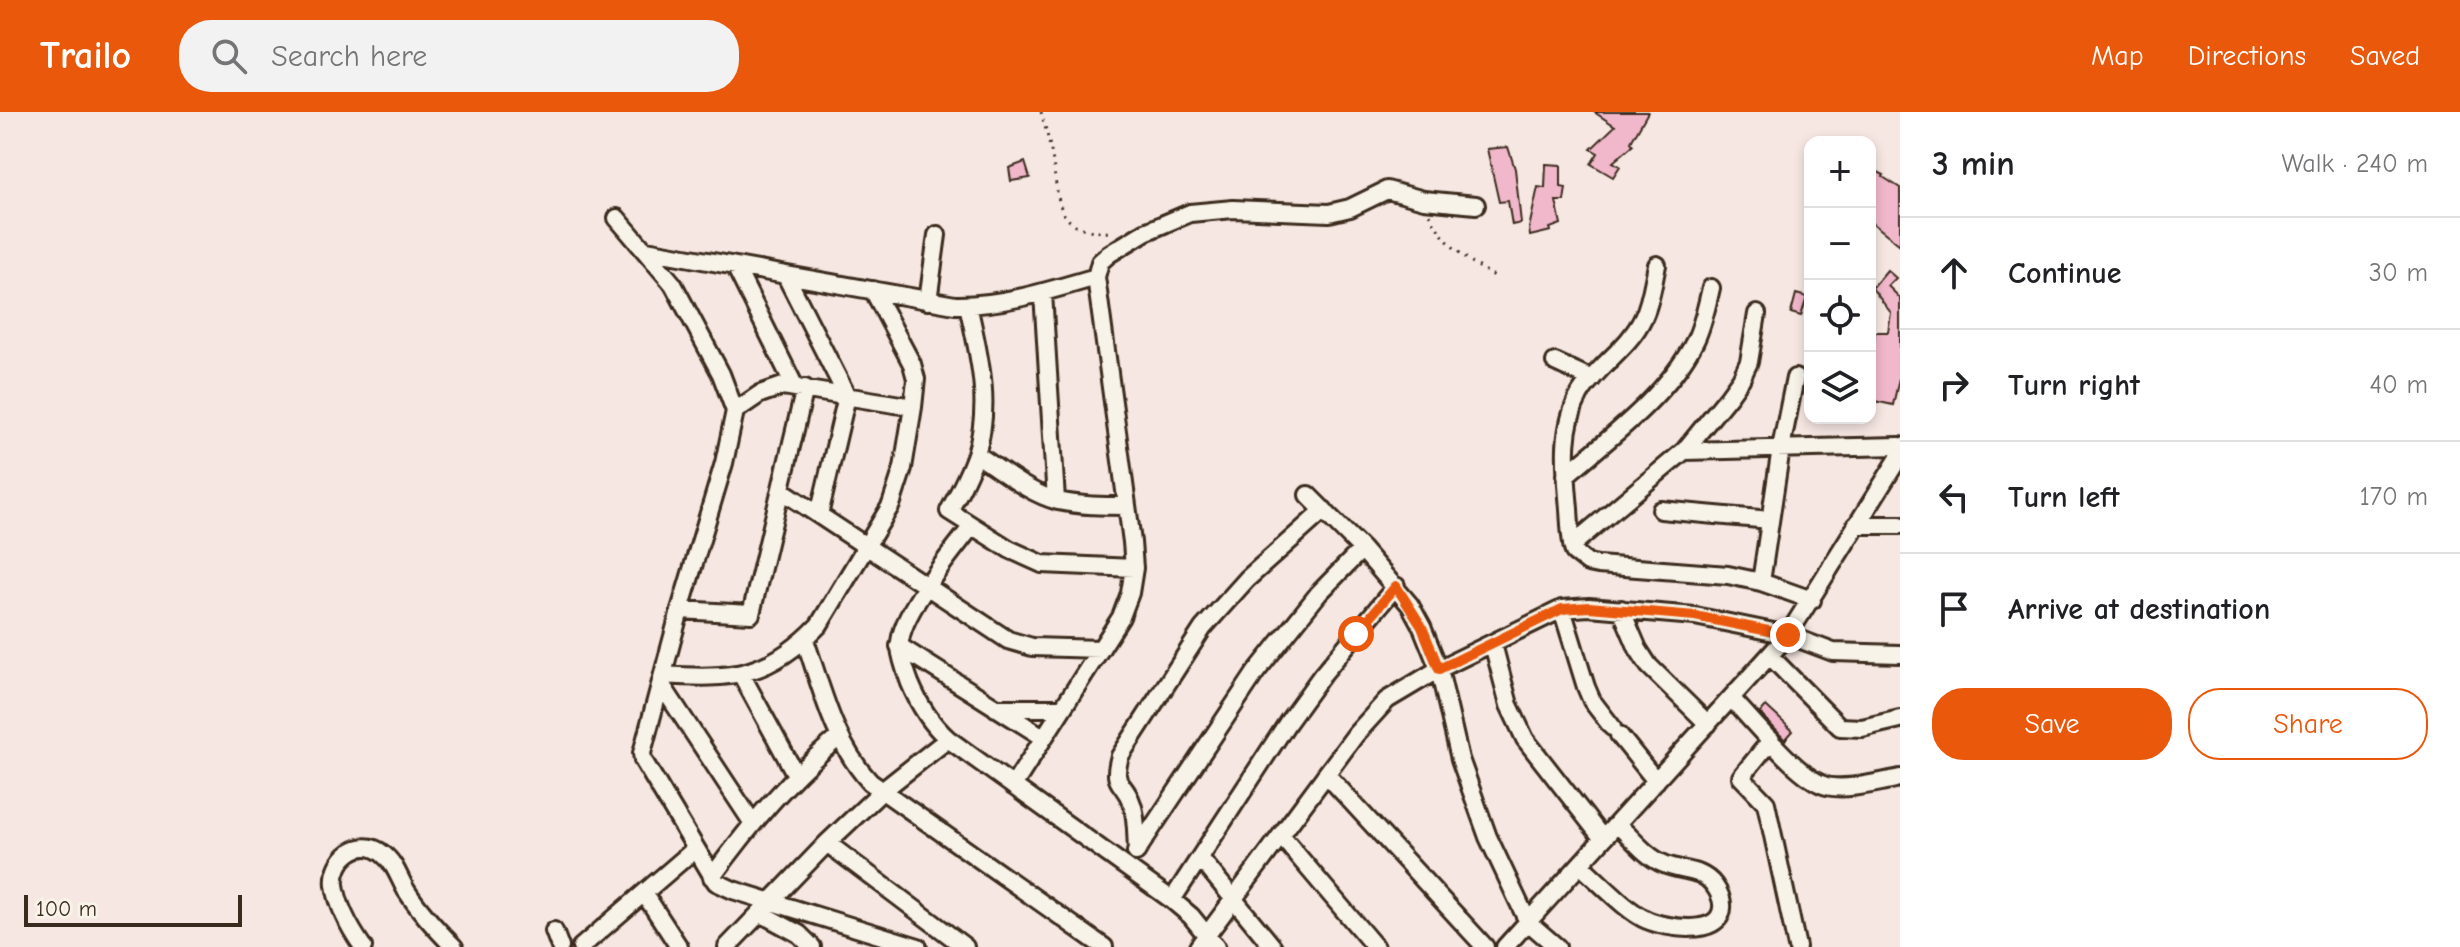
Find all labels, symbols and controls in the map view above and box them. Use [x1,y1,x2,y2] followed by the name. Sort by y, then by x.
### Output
[179,20,739,92] search box
[40,34,131,78] text: Trailo
[207,34,251,78] icon: search
[271,39,427,74] text: Search here
[2091,40,2144,72] text: Map
[2188,40,2306,72] text: Directions
[2350,40,2420,72] text: Saved
[1804,136,1876,424] map controls
[1804,136,1876,208] button: +
[1932,144,2015,184] text: 3 min
[2282,149,2428,179] text: Walk · 240 m
[1804,208,1876,280] button: −
[1932,251,1976,295] icon: ahead
[2008,256,2122,291] text: Continue
[2369,258,2428,288] text: 30 m
[1804,280,1876,352] button: locate
[1804,352,1876,424] button: layers
[1932,363,1976,407] icon: right
[2008,368,2140,403] text: Turn right
[2369,370,2428,400] text: 40 m
[1932,475,1976,519] icon: left
[2008,480,2120,515] text: Turn left
[2359,482,2428,512] text: 170 m
[1932,587,1976,631] icon: arrive
[2008,592,2270,627] text: Arrive at destination
[1338,616,1374,652] route start
[1770,617,1806,653] route end
[1932,688,2172,760] button: Save
[2188,688,2428,760] button: Share
[24,891,242,927] scale bar
[36,896,97,922] text: 100 m

